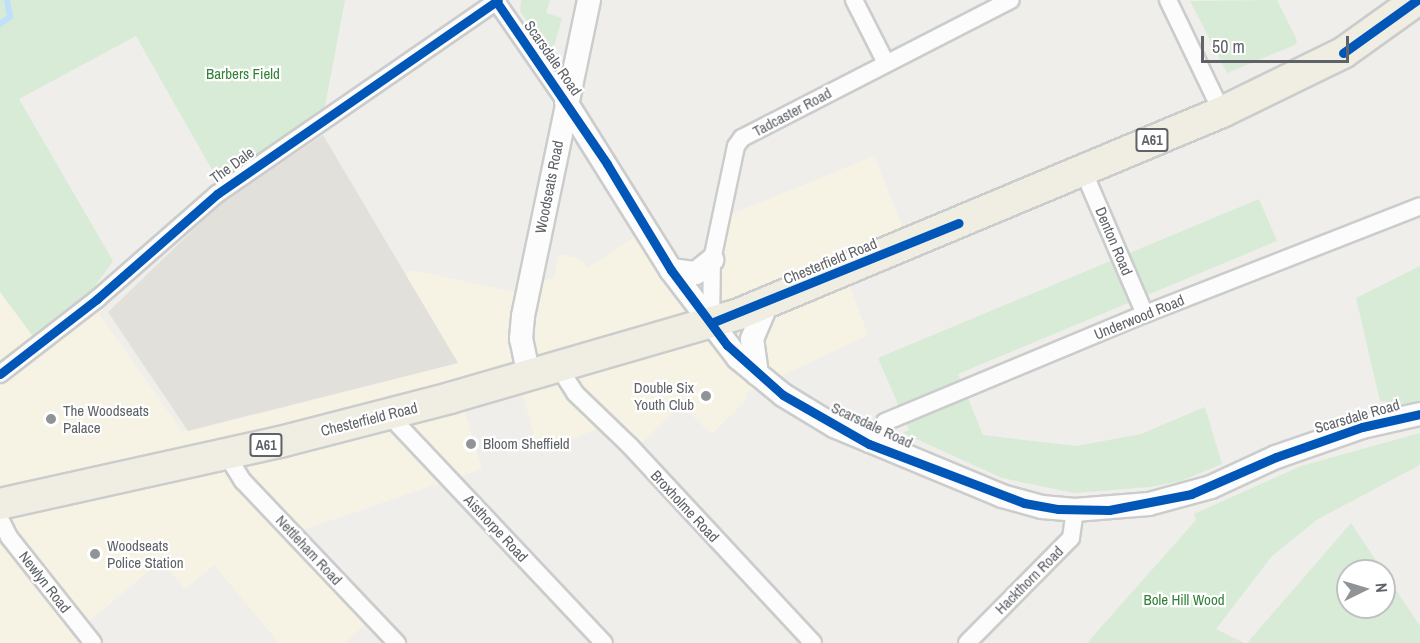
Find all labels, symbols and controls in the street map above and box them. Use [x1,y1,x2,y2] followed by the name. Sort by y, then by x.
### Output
[521,17,585,99] street label: Scarsdale Road
[1204,24,1352,62] scale bar
[1212,34,1245,59] text: 50 m
[206,65,280,83] park label: Barbers Field
[750,84,834,140] street label: Tadcaster Road
[1134,129,1170,151] road number: A61
[531,139,567,235] street label: Woodseats Road
[207,143,257,187] street label: The Dale
[1092,204,1136,278] street label: Denton Road
[781,234,879,288] street label: Chesterfield Road
[1091,291,1187,343] street label: Underwood Road
[634,378,694,413] place label: Double Six Youth Club
[699,389,713,403] marker: Double Six Youth Club
[1312,395,1402,437] street label: Scarsdale Road
[319,398,419,440] street label: Chesterfield Road
[829,398,915,452] street label: Scarsdale Road
[63,401,149,436] place label: The Woodseats Palace
[44,412,58,426] marker: The Woodseats Palace
[248,434,284,456] road number: A61
[483,435,570,453] place label: Bloom Sheffield
[464,437,478,451] marker: Bloom Sheffield
[647,466,723,546] street label: Broxholme Road
[460,491,532,565] street label: Aisthorpe Road
[272,511,346,589] street label: Nettleham Road
[107,536,184,571] place label: Woodseats Police Station
[991,542,1067,618] street label: Hackthorn Road
[88,547,102,561] marker: Woodseats Police Station
[15,548,75,616] street label: Newlyn Road
[1336,559,1396,619] north arrow
[1371,582,1393,593] text: N
[1143,591,1225,609] park label: Bole Hill Wood

